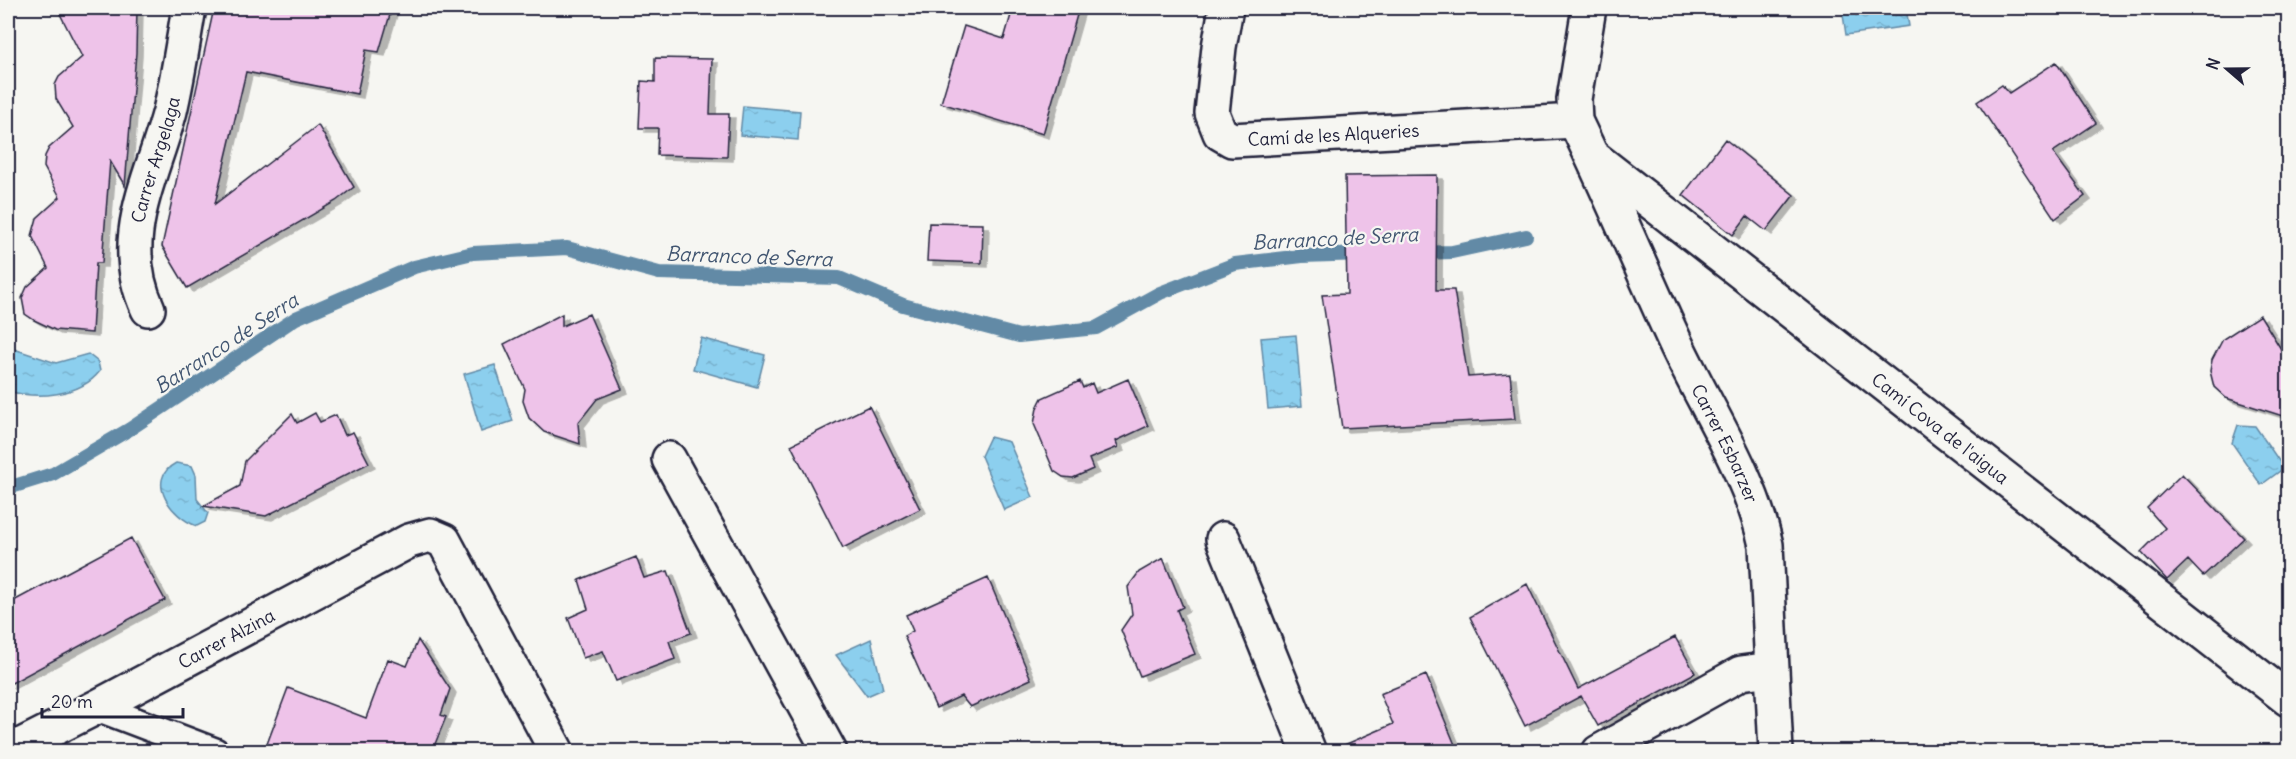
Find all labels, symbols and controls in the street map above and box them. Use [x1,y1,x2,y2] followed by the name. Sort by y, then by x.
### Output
[2197,39,2257,99] north arrow
[2202,55,2224,72] text: N
[126,94,184,225] street label: Carrer Argelaga
[1247,118,1420,151] street label: Camí de les Alqueries
[1251,221,1420,255] water label: Barranco de Serra
[665,241,834,271] water label: Barranco de Serra
[149,286,304,399] water label: Barranco de Serra
[1867,367,2014,489] street label: Camí Cova de l'aigua
[1687,380,1764,506] street label: Carrer Esbarzer
[174,603,279,673] street label: Carrer Alzina
[42,681,183,719] scale bar
[51,690,93,713] text: 20 m

